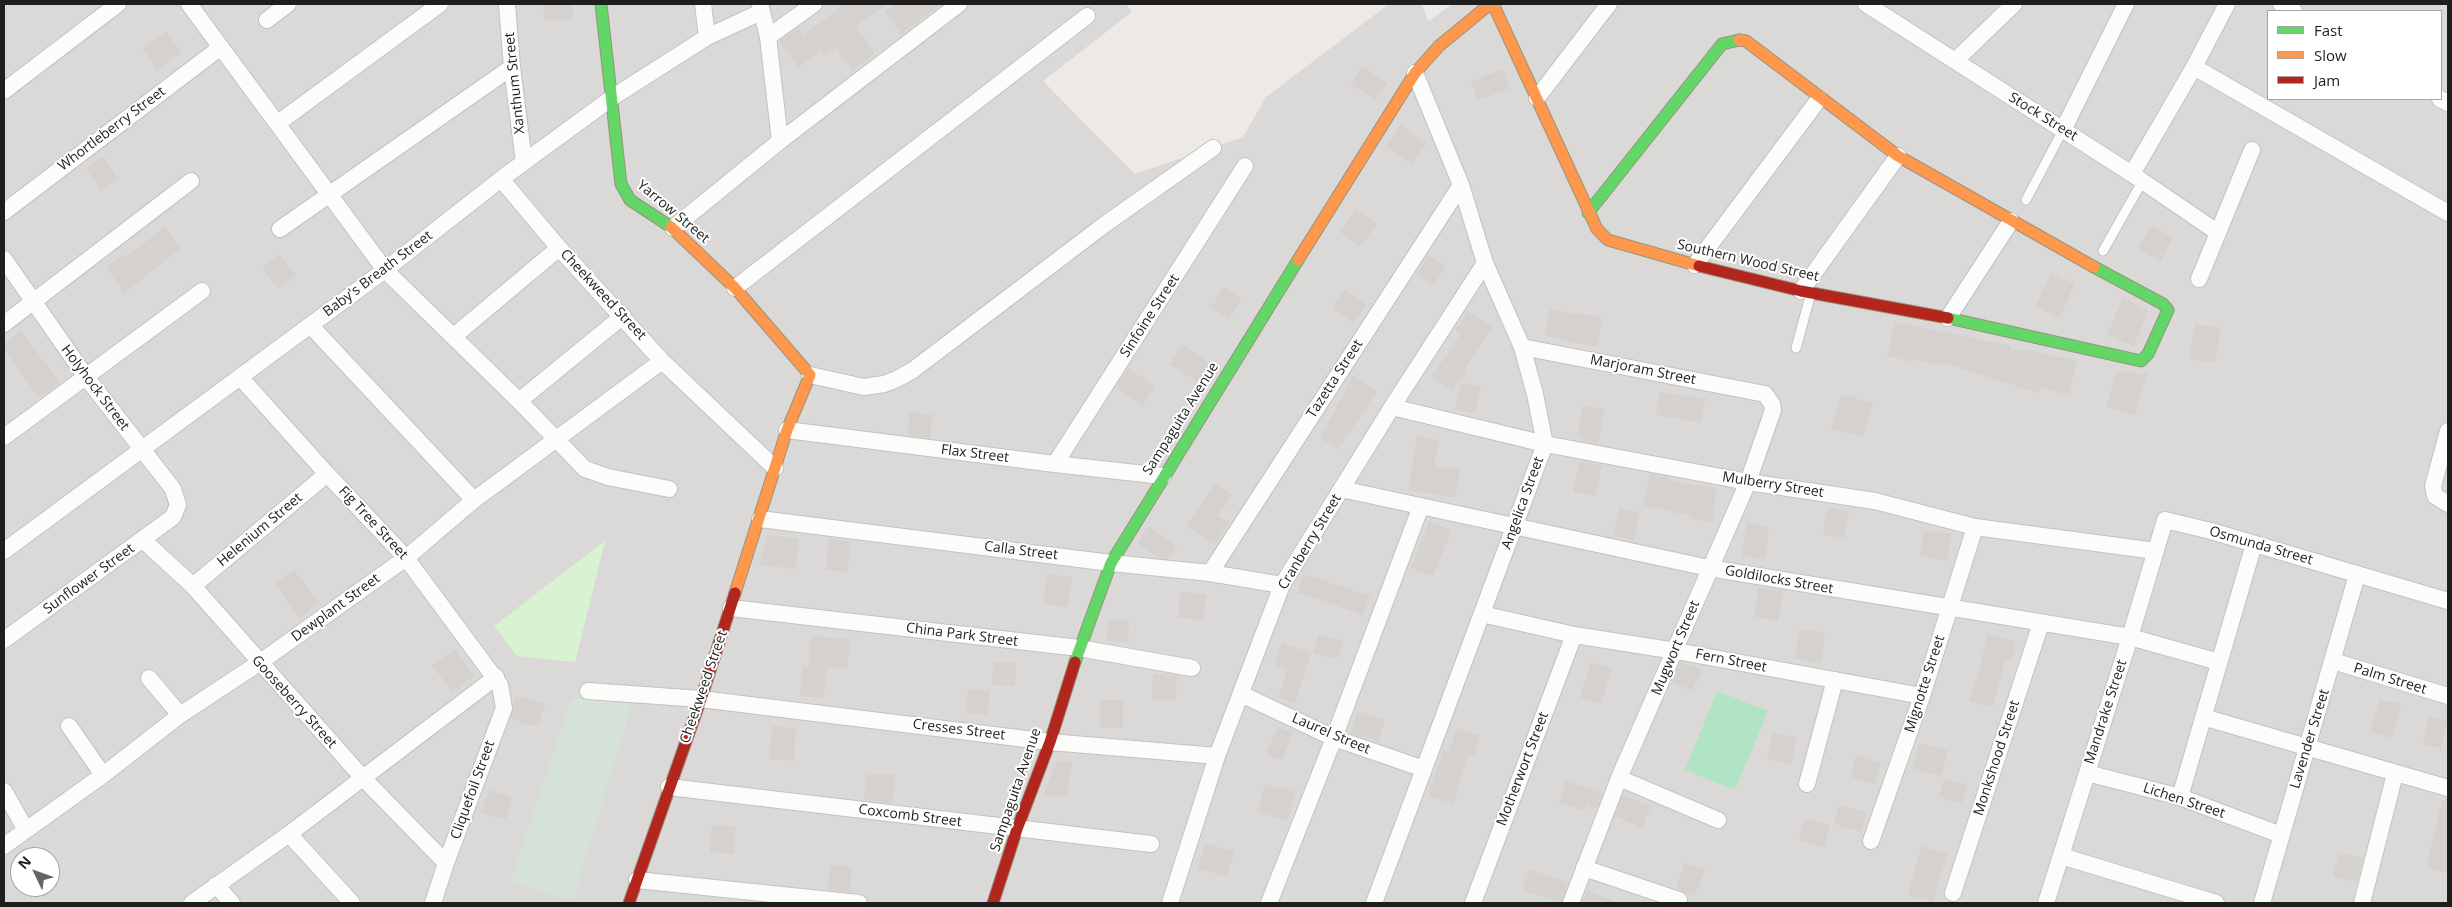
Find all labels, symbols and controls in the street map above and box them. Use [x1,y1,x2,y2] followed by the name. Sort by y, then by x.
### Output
[2267,10,2442,100] legend
[2314,20,2343,40] text: Fast
[501,31,529,135] street label: Xanthum Street
[2314,45,2347,65] text: Slow
[2314,70,2340,90] text: Jam
[55,83,169,175] street label: Whortleberry Street
[2006,89,2080,145] street label: Stock Street
[633,177,713,247] street label: Yarrow Street
[320,227,436,321] street label: Baby's Breath Street
[1675,236,1821,286] street label: Southern Wood Street
[556,246,650,344] street label: Cheekweed Street
[1117,271,1183,361] street label: Sinfoine Street
[1303,337,1367,421] street label: Tazetta Street
[57,342,133,434] street label: Holyhock Street
[1589,352,1697,388] street label: Marjoram Street
[1140,360,1222,478] street label: Sampaguita Avenue
[940,441,1010,467] street label: Flax Street
[1498,454,1548,552] street label: Angelica Street
[1721,469,1825,501] street label: Mulberry Street
[335,483,411,563] street label: Fig Tree Street
[214,490,306,570] street label: Helenium Street
[1275,491,1345,593] street label: Cranberry Street
[2207,523,2315,569] street label: Osmunda Street
[983,538,1059,564] street label: Calla Street
[40,540,138,618] street label: Sunflower Street
[1724,562,1834,598] street label: Goldilocks Street
[289,570,383,646] street label: Dewplant Street
[1648,598,1704,698] street label: Mugwort Street
[905,620,1019,650] street label: China Park Street
[677,628,731,746] street label: Cheekweed Street
[1901,633,1949,735] street label: Mignotte Street
[1694,646,1768,676] street label: Fern Street
[248,652,340,752] street label: Gooseberry Street
[2081,658,2131,766] street label: Mandrake Street
[2351,660,2429,698] street label: Palm Street
[2287,687,2333,791] street label: Lavender Street
[1970,698,2024,818] street label: Monkshood Street
[1289,710,1373,758] street label: Laurel Street
[1493,710,1553,828] street label: Motherwort Street
[912,716,1006,744] street label: Cresses Street
[987,726,1045,854] street label: Sampaguita Avenue
[447,738,499,842] street label: Cliquefoil Street
[2141,780,2227,822] street label: Lichen Street
[857,801,963,831] street label: Coxcomb Street
[10,847,60,897] north arrow
[13,852,35,873] text: N

